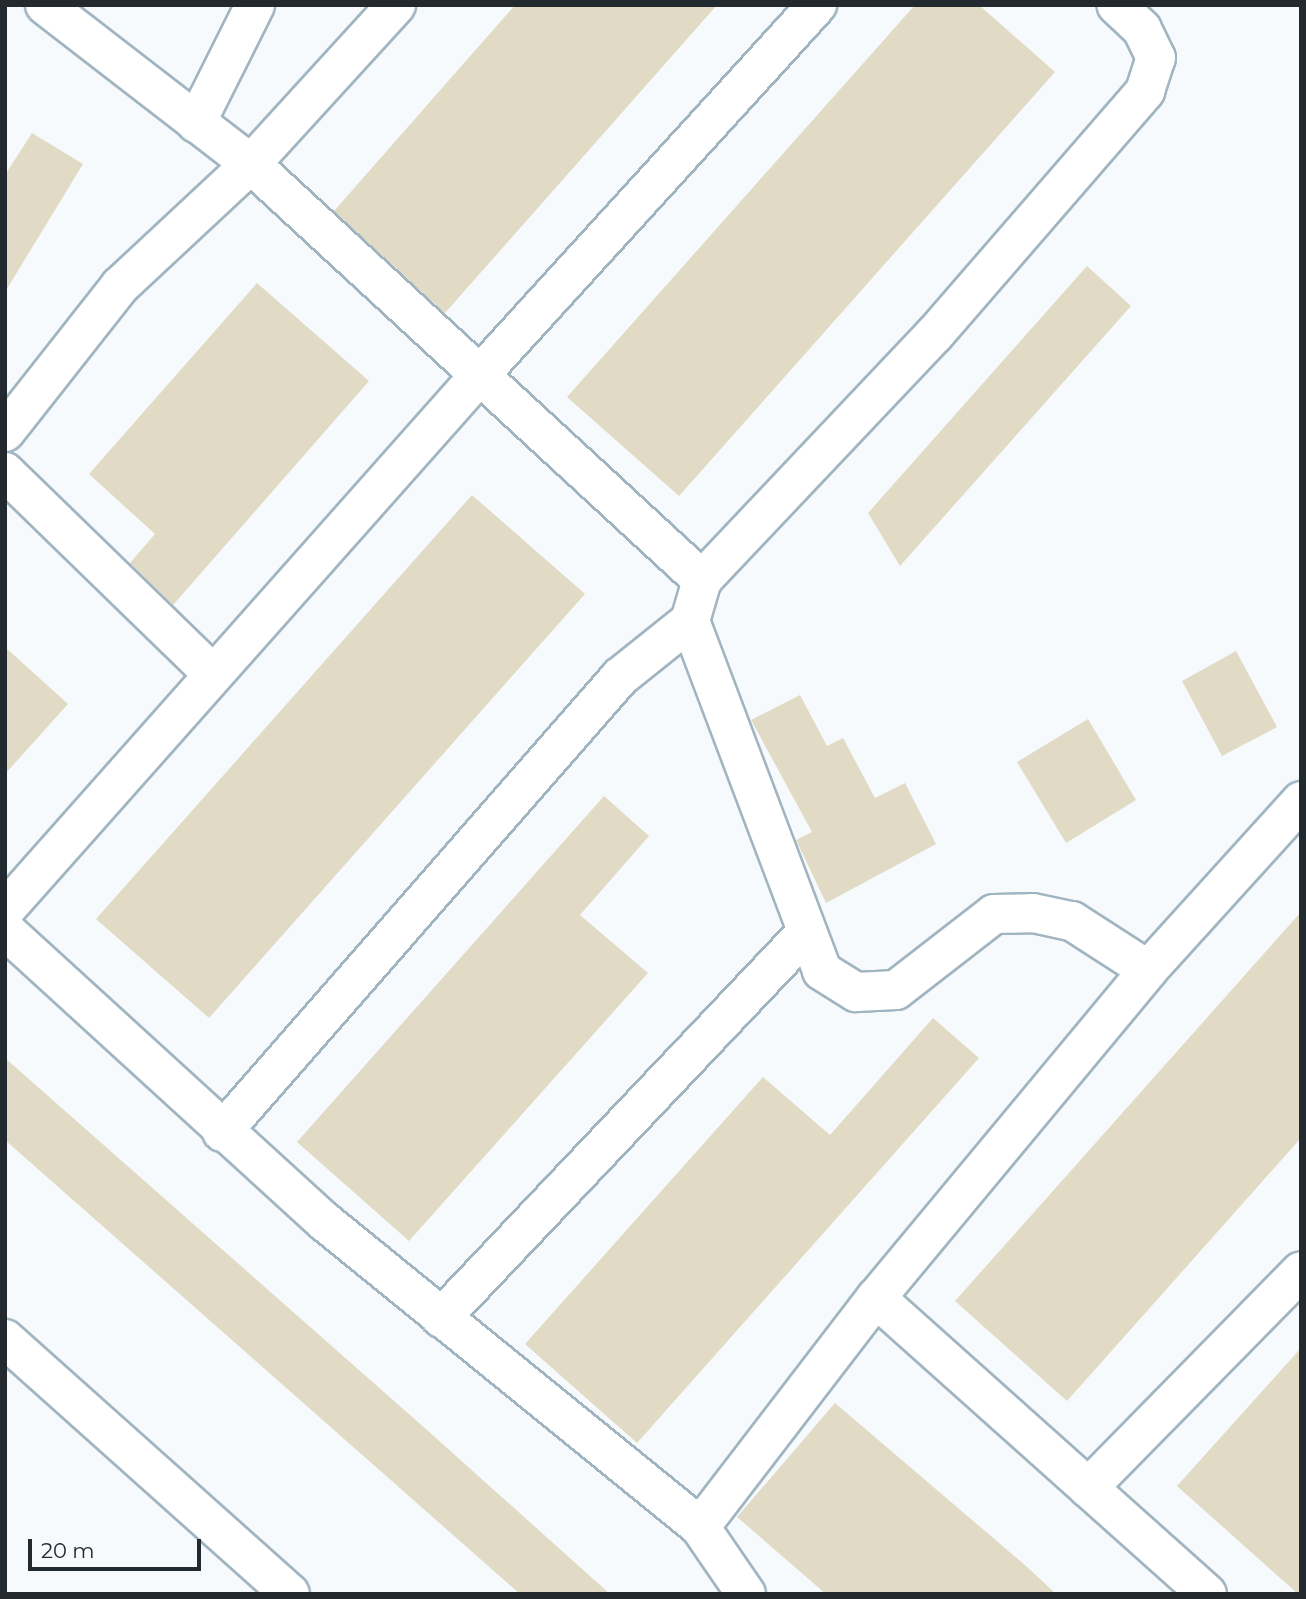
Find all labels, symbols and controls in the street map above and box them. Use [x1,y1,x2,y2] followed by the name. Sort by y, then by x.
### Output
[32,1526,205,1570] scale bar
[41,1538,95,1563] text: 20 m

